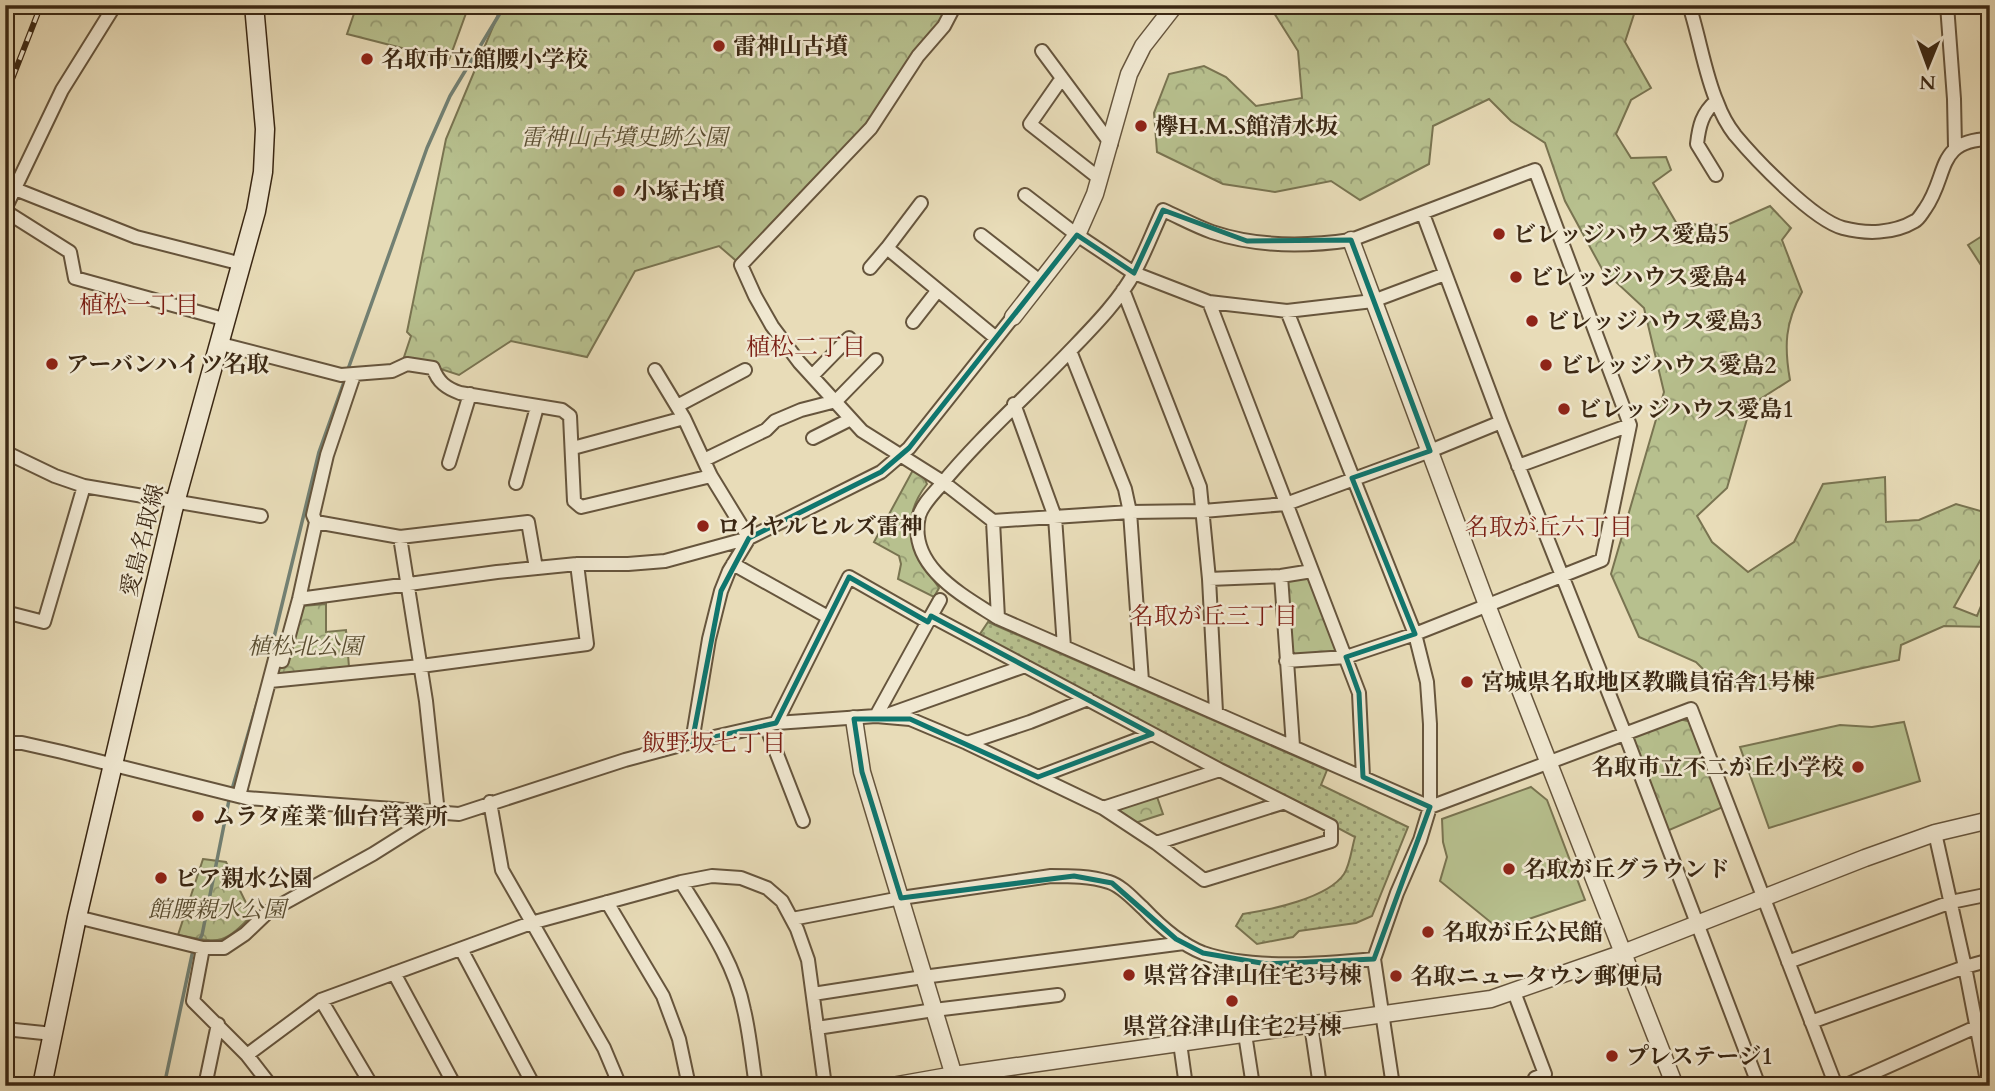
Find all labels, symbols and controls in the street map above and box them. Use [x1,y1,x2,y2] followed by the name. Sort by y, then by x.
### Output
[733,31,848,62] place label: 雷神山古墳
[1894,32,1964,102] north arrow
[711,38,727,54] marker: 雷神山古墳
[381,44,588,75] place label: 名取市立館腰小学校
[359,51,375,67] marker: 名取市立館腰小学校
[1919,69,1936,95] text: N
[1155,111,1338,142] place label: 欅H.M.S館清水坂
[1133,118,1149,134] marker: 欅H.M.S館清水坂
[521,122,732,153] park label: 雷神山古墳史跡公園
[633,176,725,207] place label: 小塚古墳
[611,183,627,199] marker: 小塚古墳
[1513,219,1729,250] place label: ビレッジハウス愛島5
[1491,226,1507,242] marker: ビレッジハウス愛島5
[1530,262,1746,293] place label: ビレッジハウス愛島4
[1508,269,1524,285] marker: ビレッジハウス愛島4
[79,289,199,322] district label: 植松一丁目
[1546,306,1762,337] place label: ビレッジハウス愛島3
[1524,313,1540,329] marker: ビレッジハウス愛島3
[746,331,866,364] district label: 植松二丁目
[66,349,270,380] place label: アーバンハイツ名取
[1560,350,1776,381] place label: ビレッジハウス愛島2
[44,356,60,372] marker: アーバンハイツ名取
[1538,357,1554,373] marker: ビレッジハウス愛島2
[1578,394,1794,425] place label: ビレッジハウス愛島1
[1556,401,1572,417] marker: ビレッジハウス愛島1
[114,481,171,600] street label: 愛島名取線
[717,511,922,542] place label: ロイヤルヒルズ雷神
[1465,511,1633,544] district label: 名取が丘六丁目
[695,518,711,534] marker: ロイヤルヒルズ雷神
[1130,600,1298,633] district label: 名取が丘三丁目
[248,631,367,662] park label: 植松北公園
[1481,667,1815,698] place label: 宮城県名取地区教職員宿舎1号棟
[1459,674,1475,690] marker: 宮城県名取地区教職員宿舎1号棟
[642,727,786,760] district label: 飯野坂七丁目
[1591,752,1844,783] place label: 名取市立不二が丘小学校
[1850,759,1866,775] marker: 名取市立不二が丘小学校
[212,801,448,832] place label: ムラタ産業 仙台営業所
[190,808,206,824] marker: ムラタ産業 仙台営業所
[1523,854,1730,885] place label: 名取が丘グラウンド
[1501,861,1517,877] marker: 名取が丘グラウンド
[175,863,313,894] place label: ピア親水公園
[153,870,169,886] marker: ピア親水公園
[148,894,290,925] park label: 館腰親水公園
[1442,917,1603,948] place label: 名取が丘公民館
[1420,924,1436,940] marker: 名取が丘公民館
[1143,960,1362,991] place label: 県営谷津山住宅3号棟
[1410,961,1663,992] place label: 名取ニュータウン郵便局
[1121,967,1137,983] marker: 県営谷津山住宅3号棟
[1388,968,1404,984] marker: 名取ニュータウン郵便局
[1224,993,1240,1009] marker: 県営谷津山住宅2号棟
[1123,1011,1341,1042] place label: 県営谷津山住宅2号棟
[1626,1041,1773,1072] place label: プレステージ1
[1604,1048,1620,1064] marker: プレステージ1

